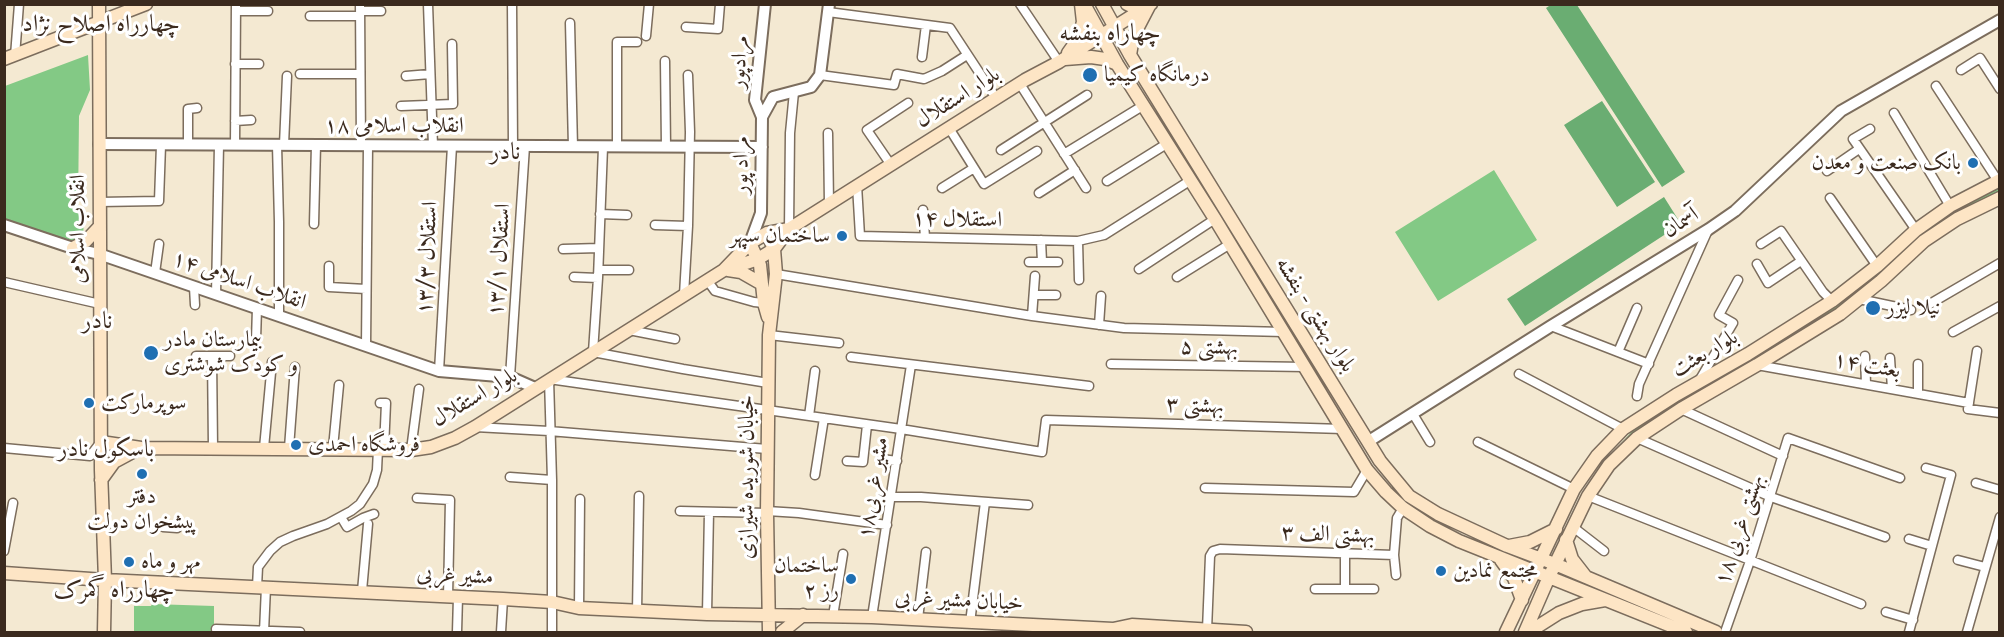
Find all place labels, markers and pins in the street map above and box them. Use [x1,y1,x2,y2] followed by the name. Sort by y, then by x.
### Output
[1104,62,1210,88] place label: درمانگاه کیمیا
[1081,66,1099,84] marker: درمانگاه کیمیا
[1812,150,1961,176] place label: بانک صنعت و معدن
[1966,156,1980,170] marker: بانک صنعت و معدن
[730,223,830,249] place label: ساختمان سپهر
[835,229,849,243] marker: ساختمان سپهر
[1886,295,1940,321] place label: نیلا لیزر
[1864,299,1882,317] marker: نیلا لیزر
[164,327,298,378] place label: بیمارستان مادر و کودک شوشتری
[142,344,160,362] marker: بیمارستان مادر و کودک شوشتری
[101,390,186,416] place label: سوپرمارکت
[82,396,96,410] marker: سوپرمارکت
[308,432,420,458] place label: فروشگاه احمدی
[289,438,303,452] marker: فروشگاه احمدی
[135,467,149,481] marker: دفتر پیشخوان دولت
[87,484,197,536] place label: دفتر پیشخوان دولت
[141,549,200,575] place label: مهر و ماه
[774,553,839,604] place label: ساختمان رز ۲
[122,555,136,569] marker: مهر و ماه
[1453,558,1538,584] place label: مجتمع نمادین
[1434,564,1448,578] marker: مجتمع نمادین
[844,572,858,586] marker: ساختمان رز ۲

